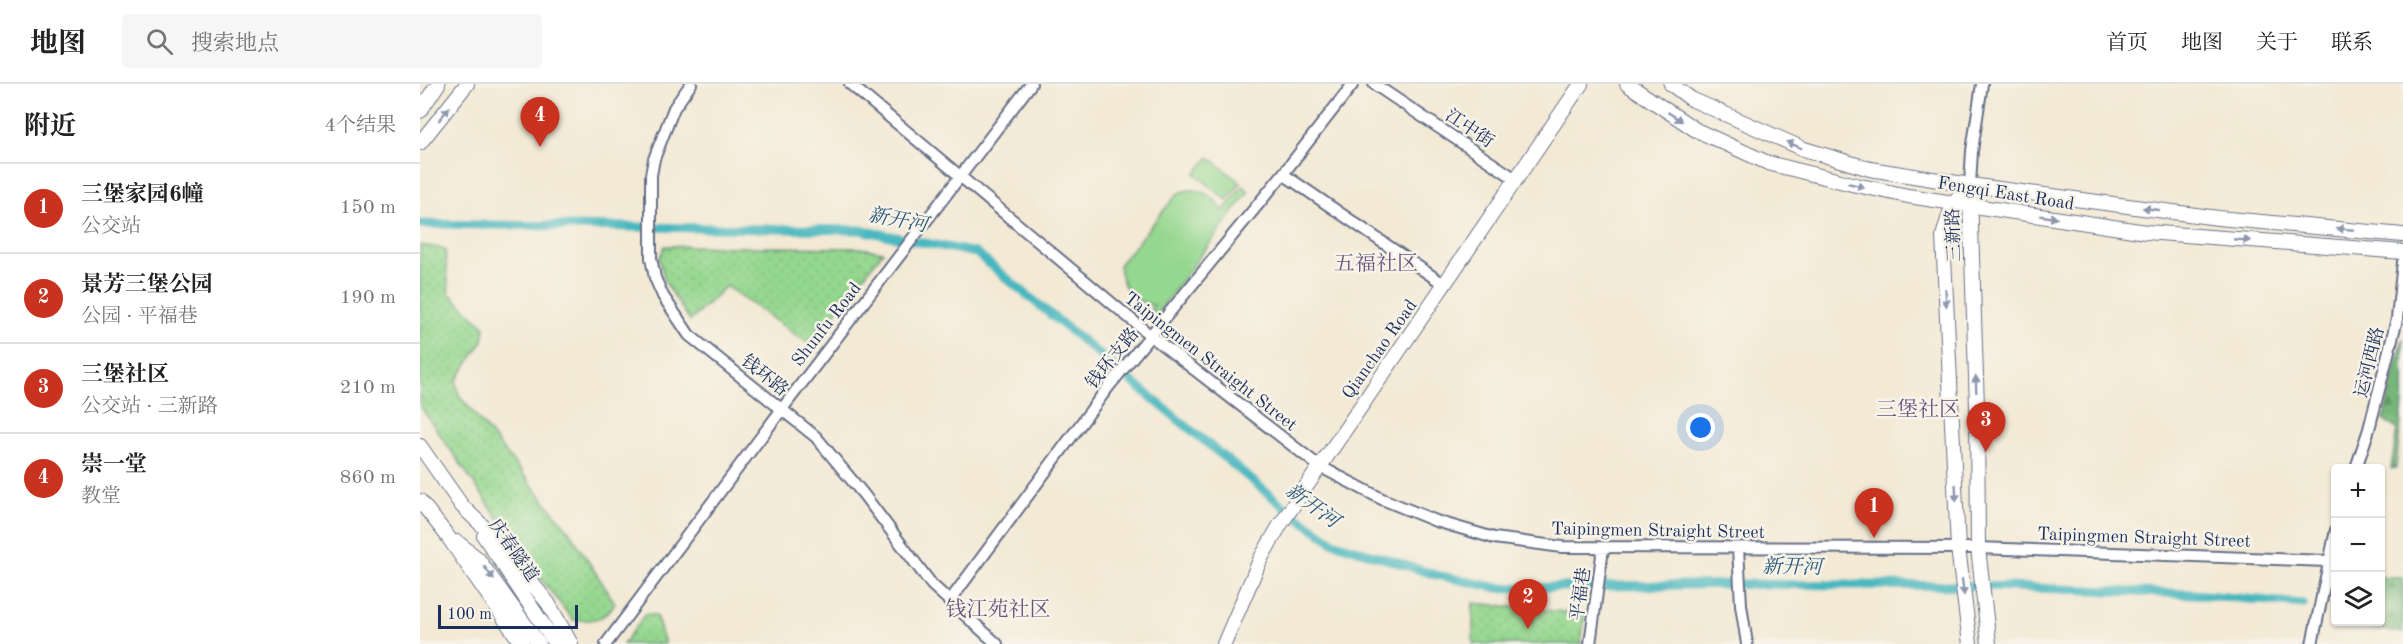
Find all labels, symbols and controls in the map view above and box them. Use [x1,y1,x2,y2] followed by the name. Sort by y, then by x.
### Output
[122,14,542,68] search box
[143,25,176,58] icon: search
[30,31,86,59] text: 地图
[191,33,279,55] text: 搜索地点
[2106,33,2148,54] text: 首页
[2181,33,2223,54] text: 地图
[2256,33,2298,54] text: 关于
[2331,33,2373,54] text: 联系
[520,98,560,147] pin: 4
[1442,105,1498,151] street label: 江中街
[437,106,450,122] one-way arrow
[1667,111,1684,122] one-way arrow
[24,114,76,140] text: 附近
[324,116,396,136] text: 4个结果
[1785,140,1803,150] one-way arrow
[1936,174,2075,214] street label: Fengqi East Road
[1847,181,1866,191] one-way arrow
[81,184,204,206] text: 三堡家园6幢
[38,198,49,218] text: 1
[340,198,396,218] text: 150 m
[866,203,932,237] water label: 新开河
[2141,204,2160,214] one-way arrow
[1942,208,1964,262] street label: 三新路
[2039,213,2058,222] one-way arrow
[81,217,141,237] text: 公交站
[2335,224,2354,234] one-way arrow
[2233,235,2252,245] one-way arrow
[1334,252,1418,275] district label: 五福社区
[81,274,213,296] text: 景芳三堡公园
[789,279,865,370] street label: Shunfu Road
[38,288,49,308] text: 2
[340,288,396,308] text: 190 m
[1121,289,1300,435] street label: Taipingmen Straight Street
[1942,289,1951,308] one-way arrow
[1339,297,1421,403] street label: Qianchao Road
[81,307,198,327] text: 公园 · 平福巷
[1082,324,1142,392] street label: 钱环支路
[2351,325,2387,399] street label: 运河西路
[738,350,792,400] street label: 钱环路
[81,364,169,386] text: 三堡社区
[1971,375,1980,394] one-way arrow
[38,378,49,398] text: 3
[340,378,396,398] text: 210 m
[81,397,218,417] text: 公交站 · 三新路
[1876,398,1960,421] district label: 三堡社区
[1966,402,2006,452] pin: 3
[1686,413,1715,442] your location
[81,454,147,476] text: 崇一堂
[2331,464,2385,626] map controls
[2331,464,2385,518] button: +
[38,468,49,488] text: 4
[340,468,396,488] text: 860 m
[1282,479,1346,534] water label: 新开河
[1951,484,1960,503] one-way arrow
[81,487,121,507] text: 教堂
[1854,488,1894,538] pin: 1
[485,515,543,585] street label: 庆春隧道
[2331,518,2385,572] button: −
[1551,520,1765,542] street label: Taipingmen Straight Street
[2037,525,2251,551] street label: Taipingmen Straight Street
[1762,555,1825,579] water label: 新开河
[482,566,494,581] one-way arrow
[1566,566,1594,622] street label: 平福巷
[2331,572,2385,626] button: layers
[1958,578,1968,597] one-way arrow
[1508,580,1548,629] pin: 2
[946,598,1051,621] district label: 钱江苑社区
[438,602,578,630] scale bar
[447,607,492,623] text: 100 m

